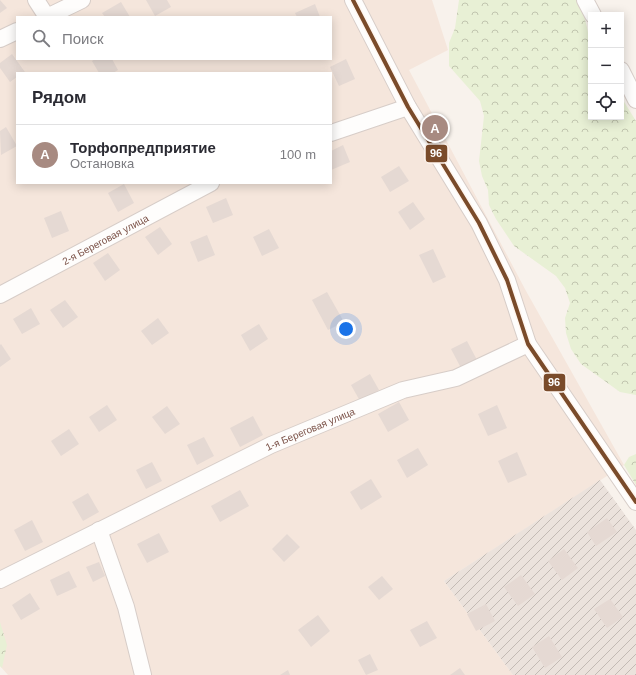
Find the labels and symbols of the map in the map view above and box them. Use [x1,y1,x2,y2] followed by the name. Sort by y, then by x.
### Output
[422,113,448,143] pin: A
[425,144,448,163] line badge: 96
[430,147,442,159] text: 96
[60,212,151,267] street label: 2-я Береговая улица
[336,319,356,339] your location
[543,373,566,392] line badge: 96
[548,376,560,388] text: 96
[264,406,357,453] street label: 1-я Береговая улица

